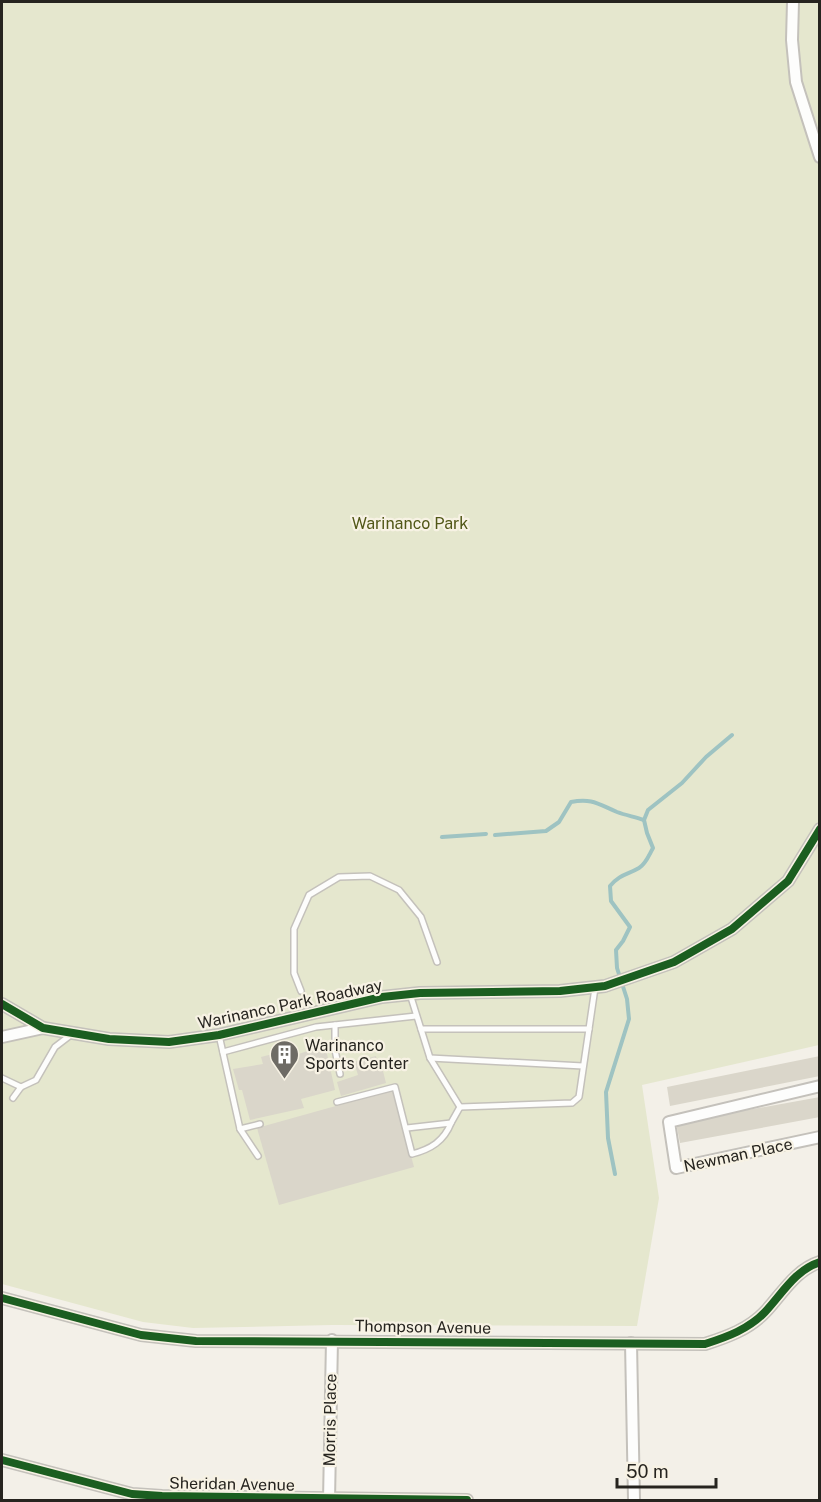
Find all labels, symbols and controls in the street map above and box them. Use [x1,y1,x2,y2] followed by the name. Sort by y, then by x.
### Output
[352,514,468,533] park label: Warinanco Park
[196,975,384,1033] street label: Warinanco Park Roadway
[305,1036,409,1073] place label: Warinanco Sports Center
[268,1038,300,1080] building icon: Warinanco Sports Center
[682,1134,794,1176] street label: Newman Place
[355,1316,491,1338] street label: Thompson Avenue
[320,1373,340,1467] street label: Morris Place
[617,1451,716,1489] scale bar
[626,1461,669,1482] text: 50 m
[169,1473,295,1495] street label: Sheridan Avenue

